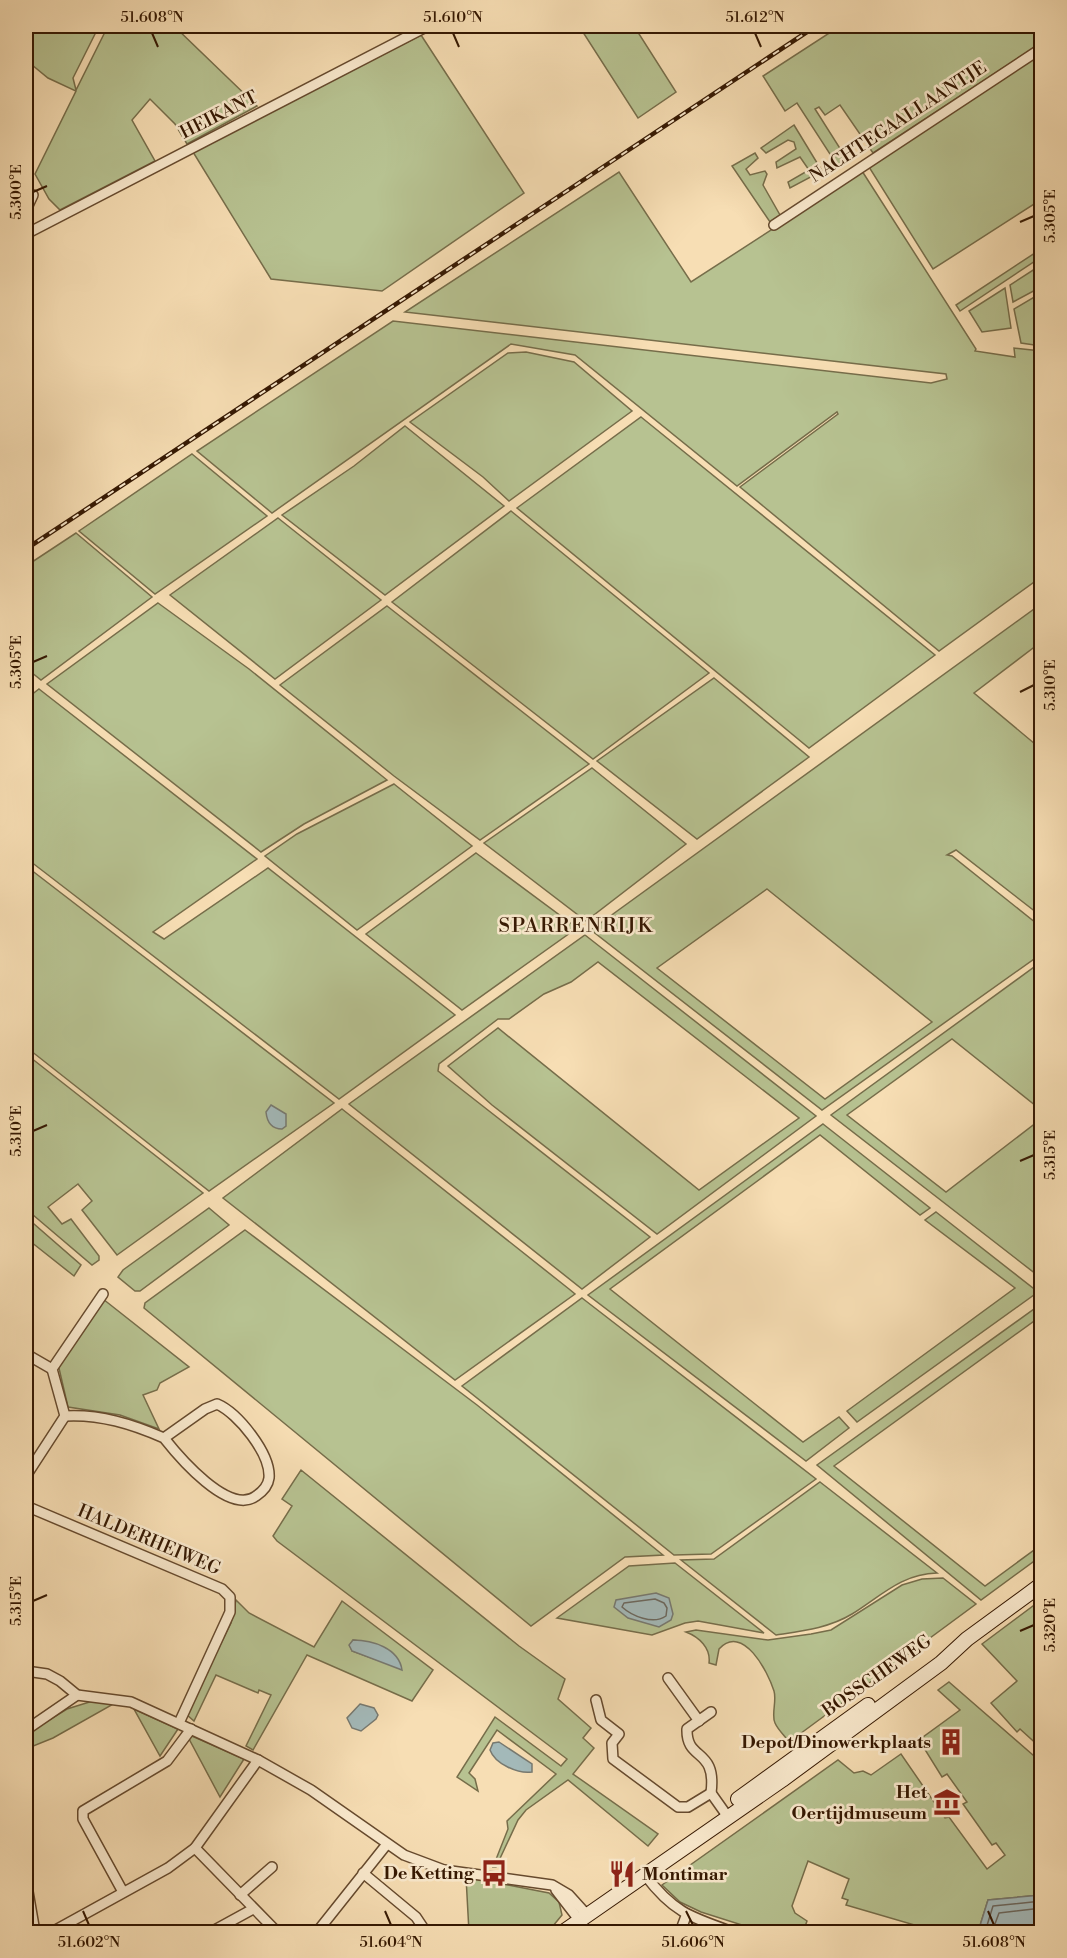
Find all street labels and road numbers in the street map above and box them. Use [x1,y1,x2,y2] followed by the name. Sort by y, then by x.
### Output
[805,56,991,188] street label: NACHTEGAALLAANTJE
[176,85,262,144] street label: HEIKANT
[74,1499,225,1581] street label: HALDERHEIWEG
[817,1629,937,1723] street label: BOSSCHEWEG

